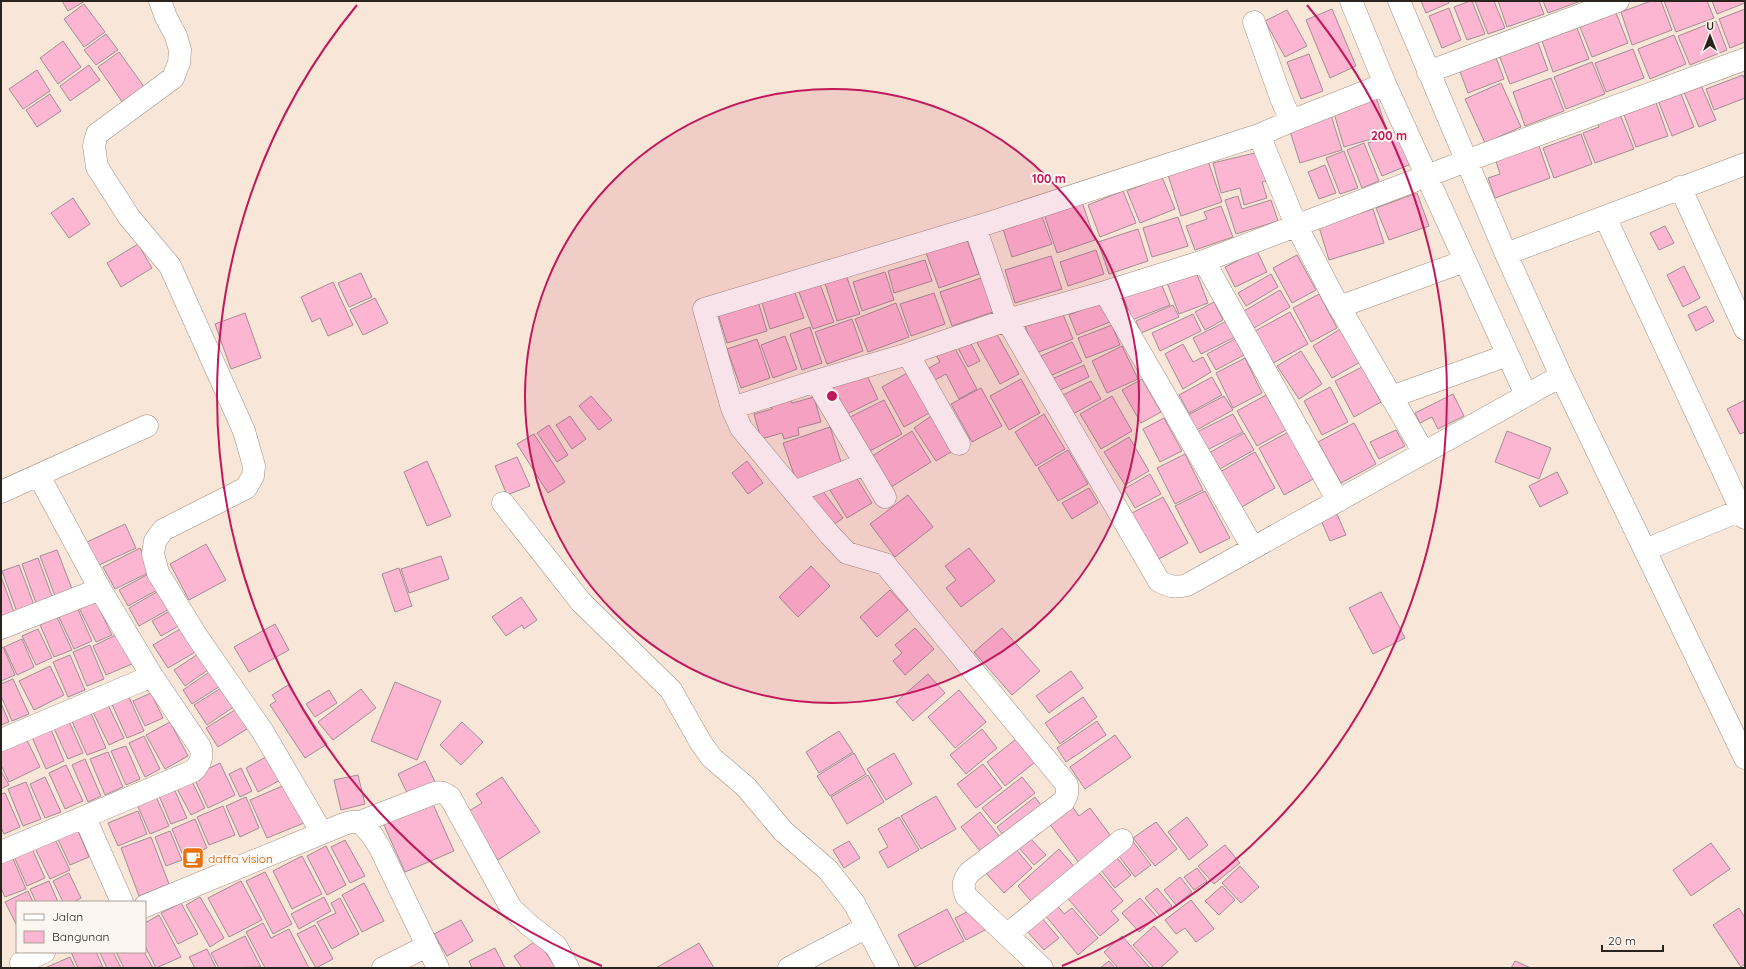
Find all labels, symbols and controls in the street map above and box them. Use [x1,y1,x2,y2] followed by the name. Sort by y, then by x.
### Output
[1690,16,1730,56] north arrow
[1706,19,1714,33] text: U
[1371,128,1407,143] text: 200 m
[1032,171,1066,186] text: 100 m
[825,389,839,403] centre of rings
[180,845,206,871] cafe icon: daffa vision
[208,851,273,866] place label: daffa vision
[16,901,146,953] legend
[52,909,83,924] text: Jalan
[1602,927,1663,953] scale bar
[52,929,109,944] text: Bangunan
[1608,933,1636,948] text: 20 m

